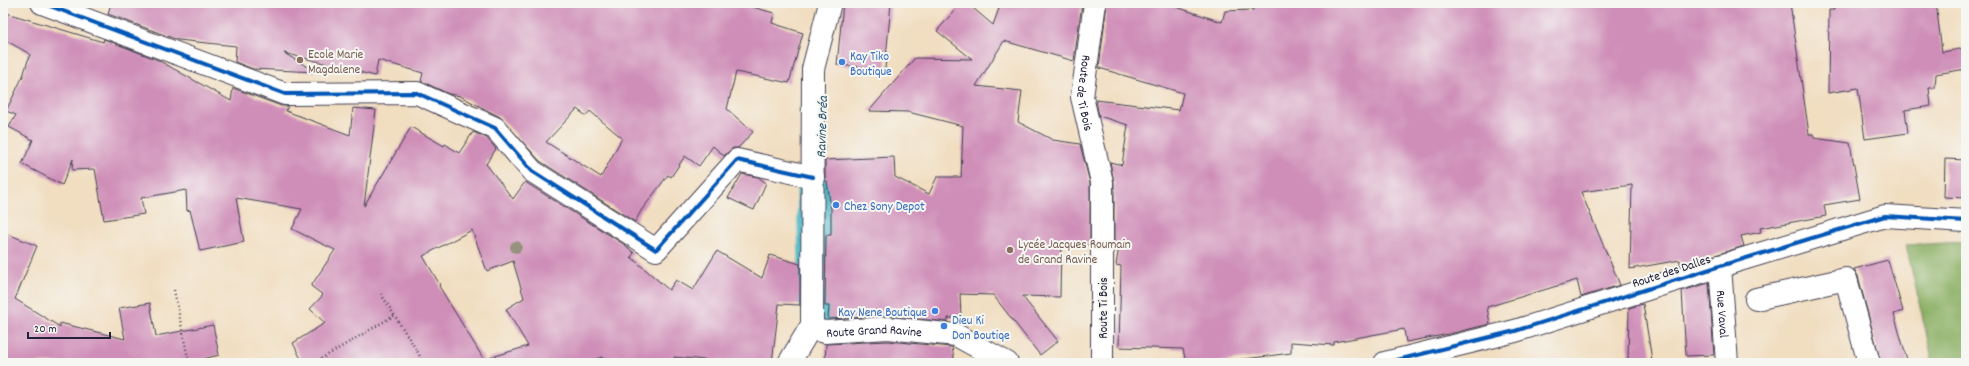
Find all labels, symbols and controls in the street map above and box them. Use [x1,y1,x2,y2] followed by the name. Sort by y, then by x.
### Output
[308,46,364,80] place label: Ecole Marie Magdalene
[850,48,892,82] place label: Kay Tiko Boutique
[1070,54,1097,133] street label: Route de Ti Bois
[295,55,305,65] marker: Ecole Marie Magdalene
[837,57,847,67] marker: Kay Tiko Boutique
[812,94,834,158] water label: Ravine Bréa
[844,198,925,217] place label: Chez Sony Depot
[831,200,841,210] marker: Chez Sony Depot
[1018,236,1131,270] place label: Lycée Jacques Roumain de Grand Ravine
[1005,245,1015,255] marker: Lycée Jacques Roumain de Grand Ravine
[1630,251,1714,294] street label: Route des Dalles
[1095,277,1114,339] street label: Route Ti Bois
[1710,290,1732,339] street label: Rue Vaval
[838,304,927,323] place label: Kay Nene Boutique
[930,306,940,316] marker: Kay Nene Boutique
[952,312,1010,346] place label: Dieu Ki Don Boutiqe
[28,314,110,340] scale bar
[34,321,57,338] text: 20 m
[826,321,923,344] street label: Route Grand Ravine
[939,321,949,331] marker: Dieu Ki Don Boutiqe

